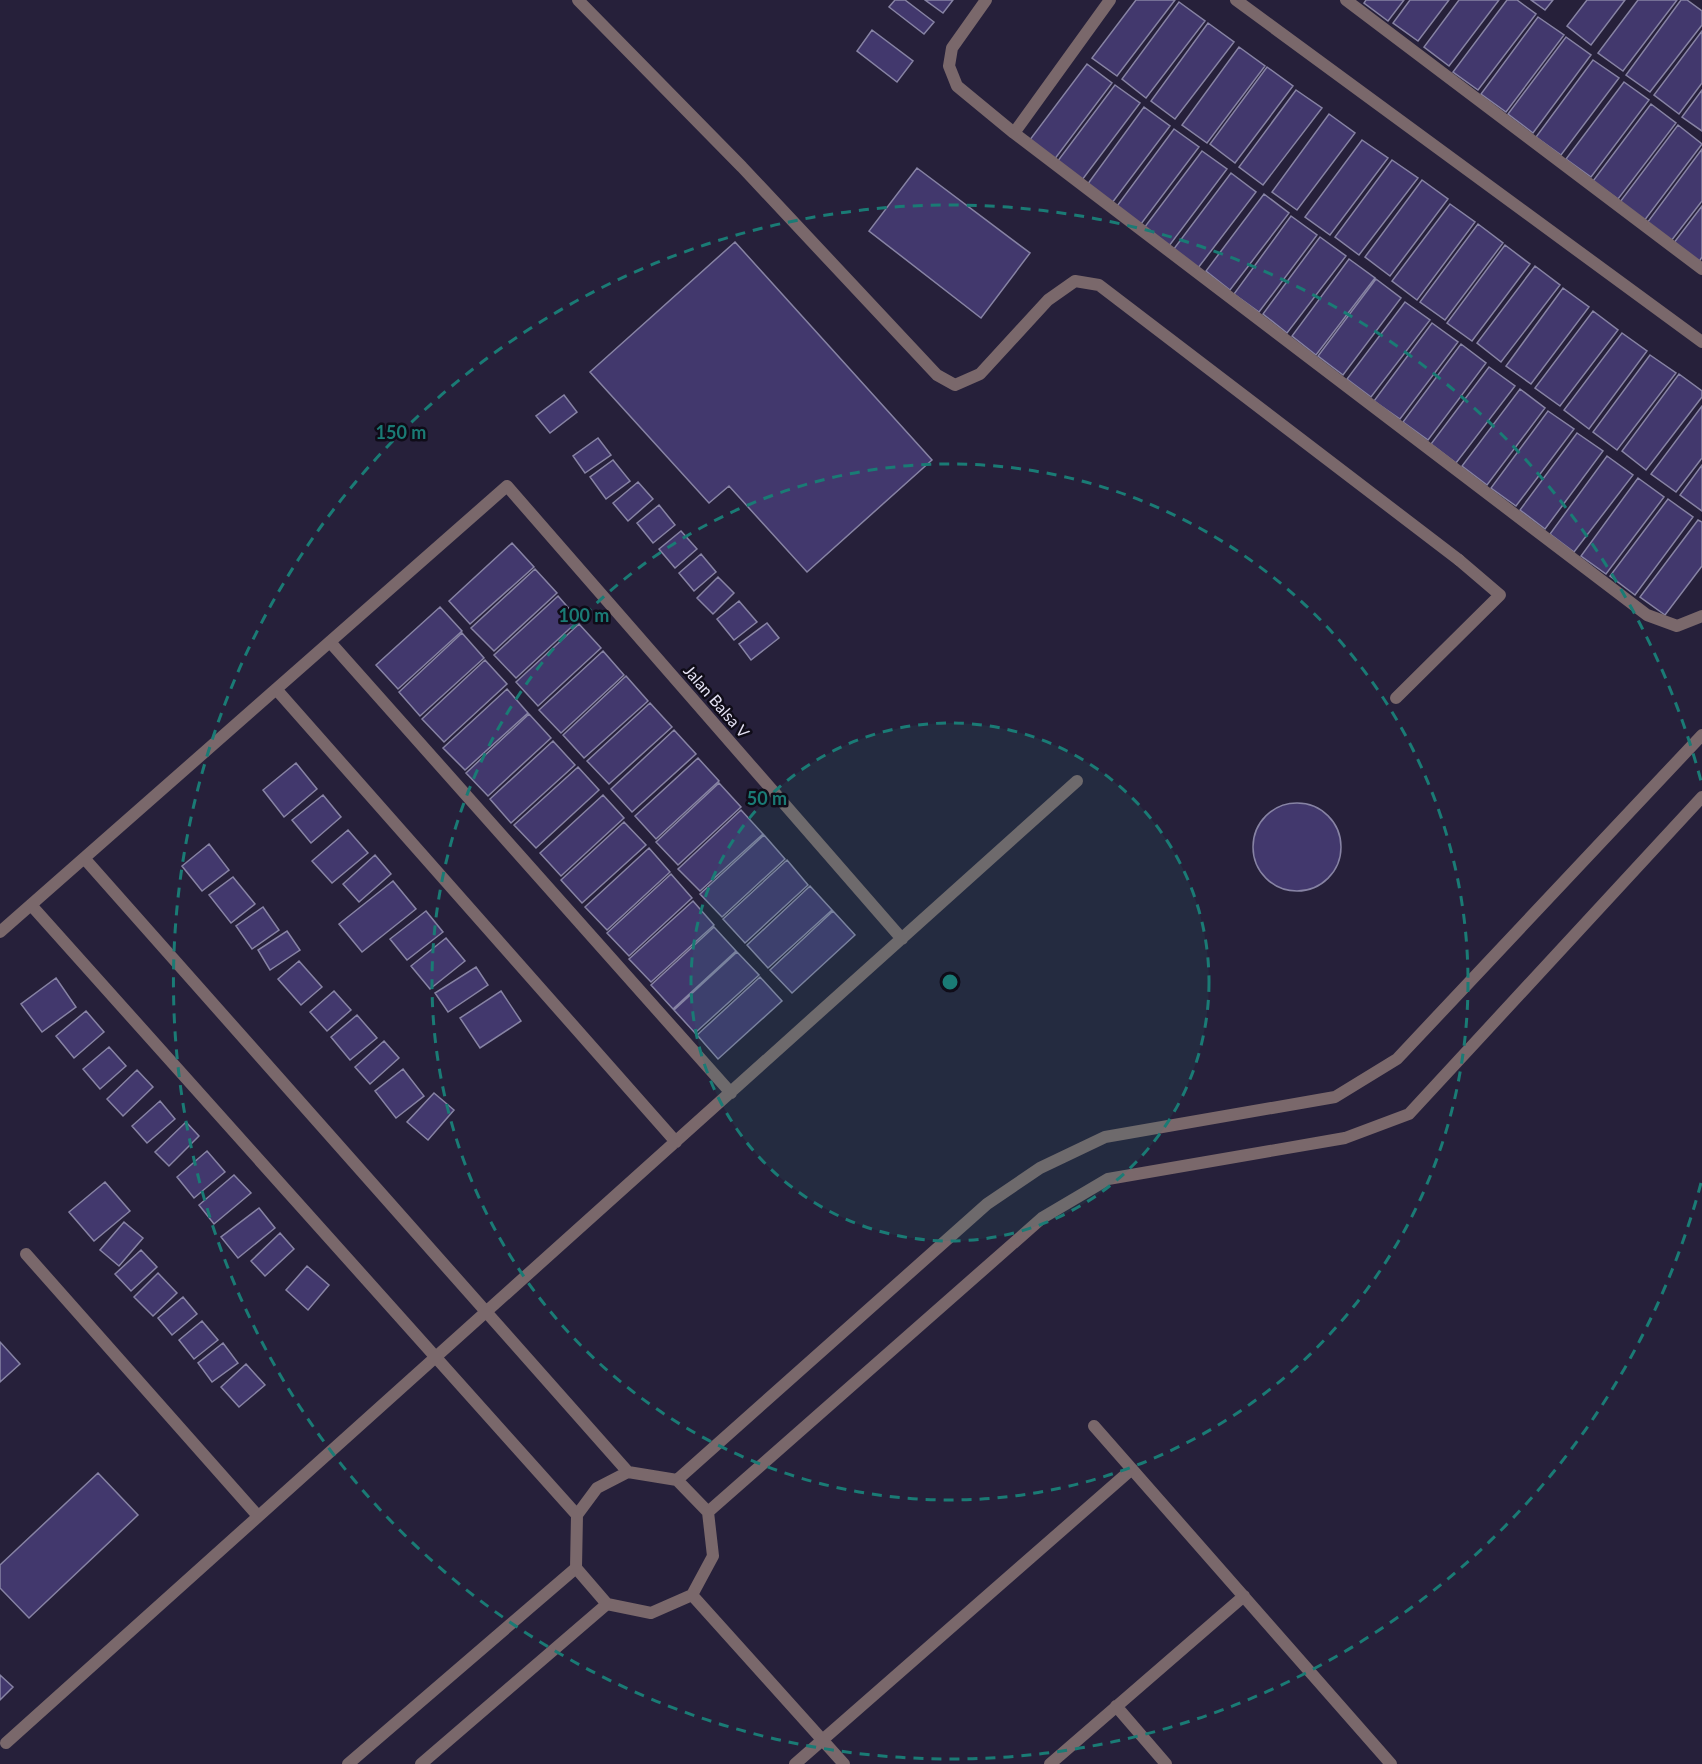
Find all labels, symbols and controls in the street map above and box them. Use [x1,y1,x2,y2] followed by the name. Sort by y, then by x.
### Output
[376,421,426,443] text: 150 m
[559,604,609,626] text: 100 m
[680,661,754,741] street label: Jalan Balsa V
[747,787,787,809] text: 50 m
[940,972,960,992] centre of rings

